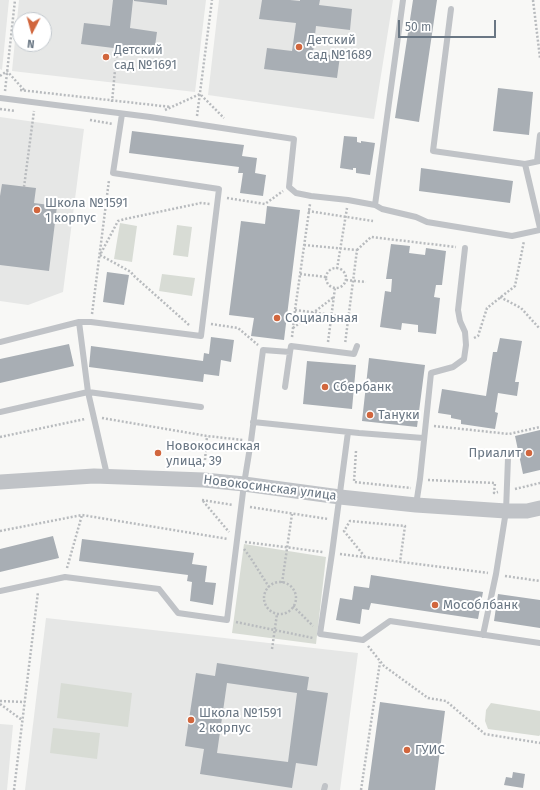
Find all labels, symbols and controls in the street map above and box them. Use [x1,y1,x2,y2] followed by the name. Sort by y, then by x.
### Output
[12,12,52,52] north arrow
[400,12,498,38] scale bar
[405,20,431,34] text: 50 m
[307,32,372,63] place label: Детский сад №1689
[26,37,35,50] text: N
[114,42,177,73] place label: Детский сад №1691
[294,42,304,52] marker: Детский сад №1689
[101,52,111,62] marker: Детский сад №1691
[45,195,128,226] place label: Школа №1591 1 корпус
[32,205,42,215] marker: Школа №1591 1 корпус
[285,310,358,326] place label: Социальная
[272,313,282,323] marker: Социальная
[333,379,391,395] place label: Сбербанк
[320,382,330,392] marker: Сбербанк
[378,407,420,423] place label: Тануки
[365,410,375,420] marker: Тануки
[166,438,260,469] place label: Новокосинская улица, 39
[468,445,521,461] place label: Приалит
[153,448,163,458] marker: Новокосинская улица, 39
[524,448,534,458] marker: Приалит
[203,472,337,504] street label: Новокосинская улица
[443,597,518,613] place label: Мособлбанк
[430,600,440,610] marker: Мособлбанк
[199,705,282,736] place label: Школа №1591 2 корпус
[186,715,196,725] marker: Школа №1591 2 корпус
[415,742,445,758] place label: ГУИС
[402,745,412,755] marker: ГУИС

